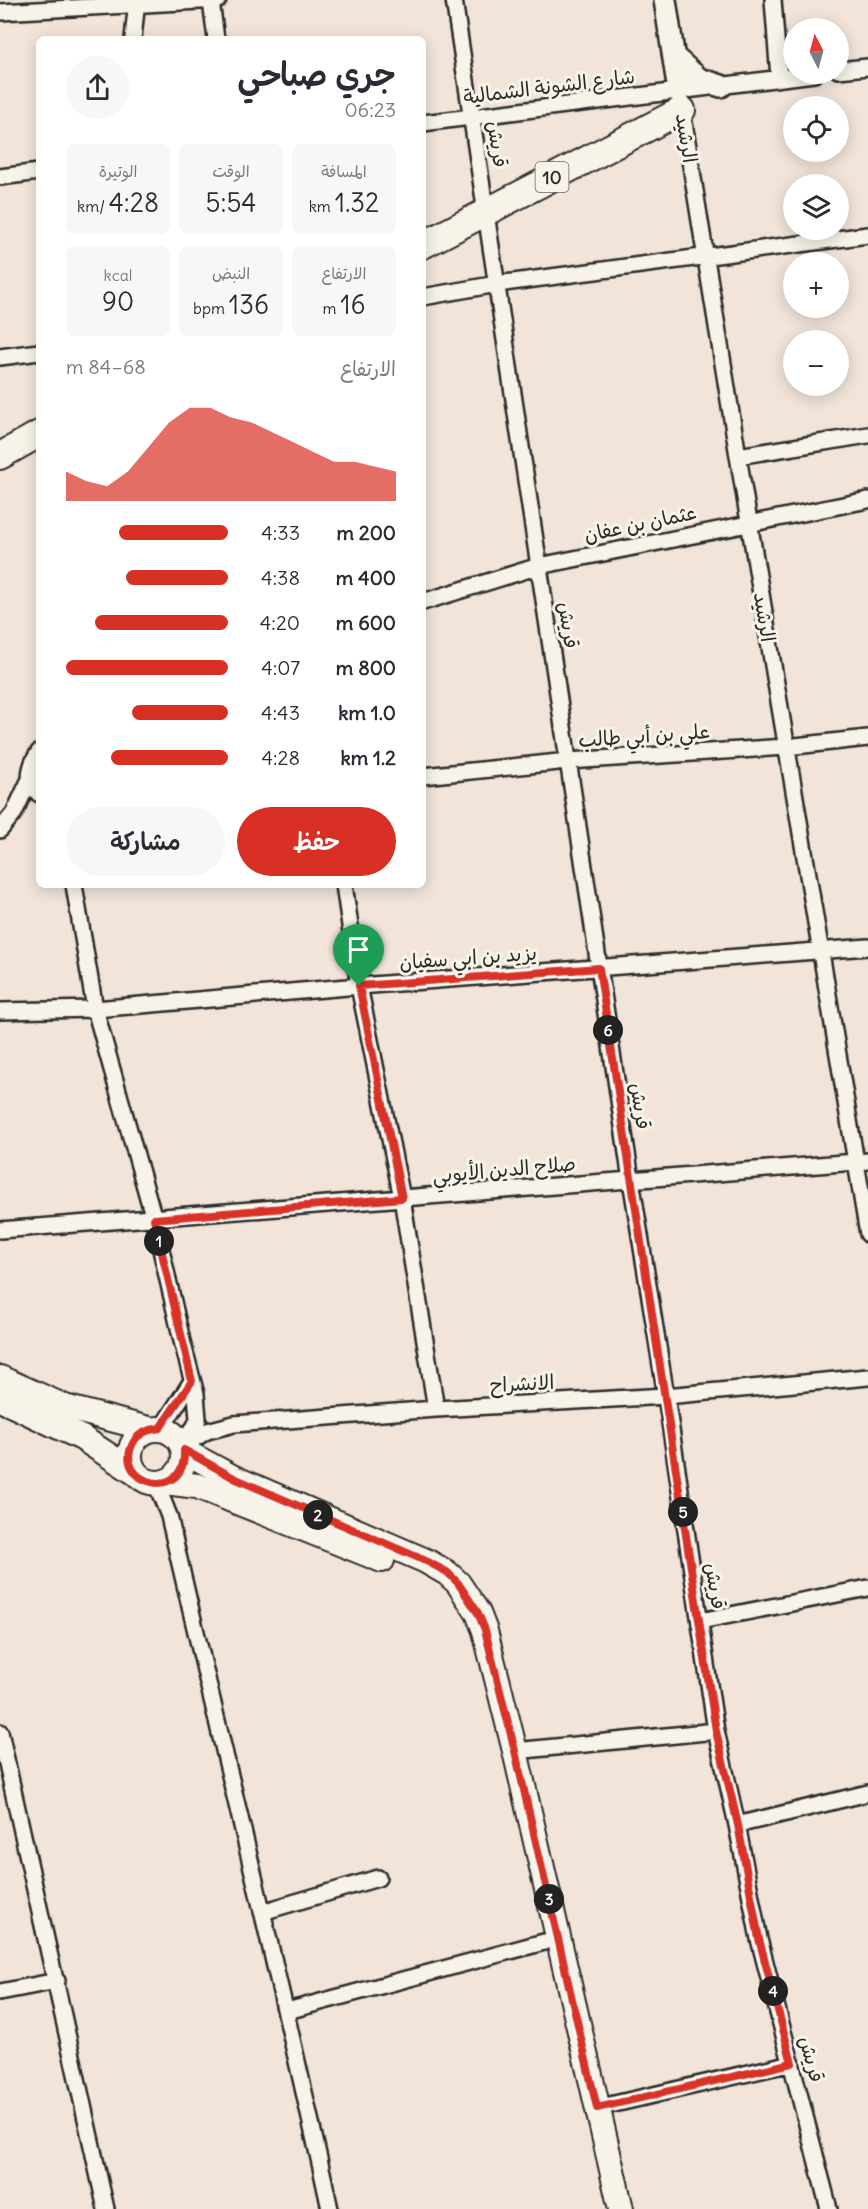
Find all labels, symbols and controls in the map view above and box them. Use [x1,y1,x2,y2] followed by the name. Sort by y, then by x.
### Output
[783,18,849,84] north arrow
[783,18,849,396] map controls
[237,53,396,95] text: جري صباحي
[66,56,129,119] button: share
[462,63,636,111] street label: شارع الشونة الشمالية
[783,96,849,162] button: locate
[344,97,396,122] text: 06:23
[671,111,703,165] street label: الرشيد
[482,119,514,169] street label: قريش
[99,161,137,181] text: الوتيرة
[212,161,250,181] text: الوقت
[321,161,367,181] text: المسافة
[536,162,568,192] road number: 10
[783,174,849,240] button: layers
[109,186,159,219] text: 4:28
[206,186,256,219] text: 5:54
[335,186,379,219] text: 1.32
[77,196,109,216] text: /km
[309,196,335,216] text: km
[783,252,849,318] button: +
[212,263,250,283] text: النبض
[322,263,366,283] text: الارتفاع
[104,265,132,285] text: kcal
[102,285,134,318] text: 90
[229,288,269,321] text: 136
[340,288,366,321] text: 16
[193,298,229,318] text: bpm
[322,298,340,318] text: m
[783,330,849,396] button: −
[66,354,146,379] text: 68–84 m
[340,356,396,381] text: الارتفاع
[582,499,698,547] street label: عثمان بن عفان
[261,520,300,545] text: 4:33
[336,520,396,545] text: 200 m
[261,565,300,590] text: 4:38
[336,565,396,590] text: 400 m
[749,590,781,644] street label: الرشيد
[553,600,585,650] street label: قريش
[260,610,300,635] text: 4:20
[336,610,396,635] text: 600 m
[261,655,300,680] text: 4:07
[336,655,396,680] text: 800 m
[261,700,300,725] text: 4:43
[338,700,396,725] text: 1.0 km
[577,718,711,758] street label: علي بن أبي طالب
[261,745,300,770] text: 4:28
[340,745,396,770] text: 1.2 km
[66,807,225,876] button: مشاركة
[237,807,396,876] button: حفظ
[333,924,384,986] pin
[342,933,375,966] icon: arrive
[398,940,538,980] street label: يزيد بن ابي سفيان
[593,1015,623,1045] pin: 6
[603,1020,613,1040] text: 6
[625,1081,657,1131] street label: قريش
[431,1150,577,1194] street label: صلاح الدين الأيوبي
[144,1226,174,1256] pin: 1
[156,1231,162,1251] text: 1
[489,1369,555,1398] street label: الانشراح
[668,1497,698,1527] pin: 5
[303,1500,333,1530] pin: 2
[678,1502,688,1522] text: 5
[314,1505,322,1525] text: 2
[700,1561,732,1611] street label: قريش
[534,1884,564,1914] pin: 3
[544,1889,554,1909] text: 3
[758,1976,788,2006] pin: 4
[768,1981,778,2001] text: 4
[794,2033,830,2085] street label: قريش

